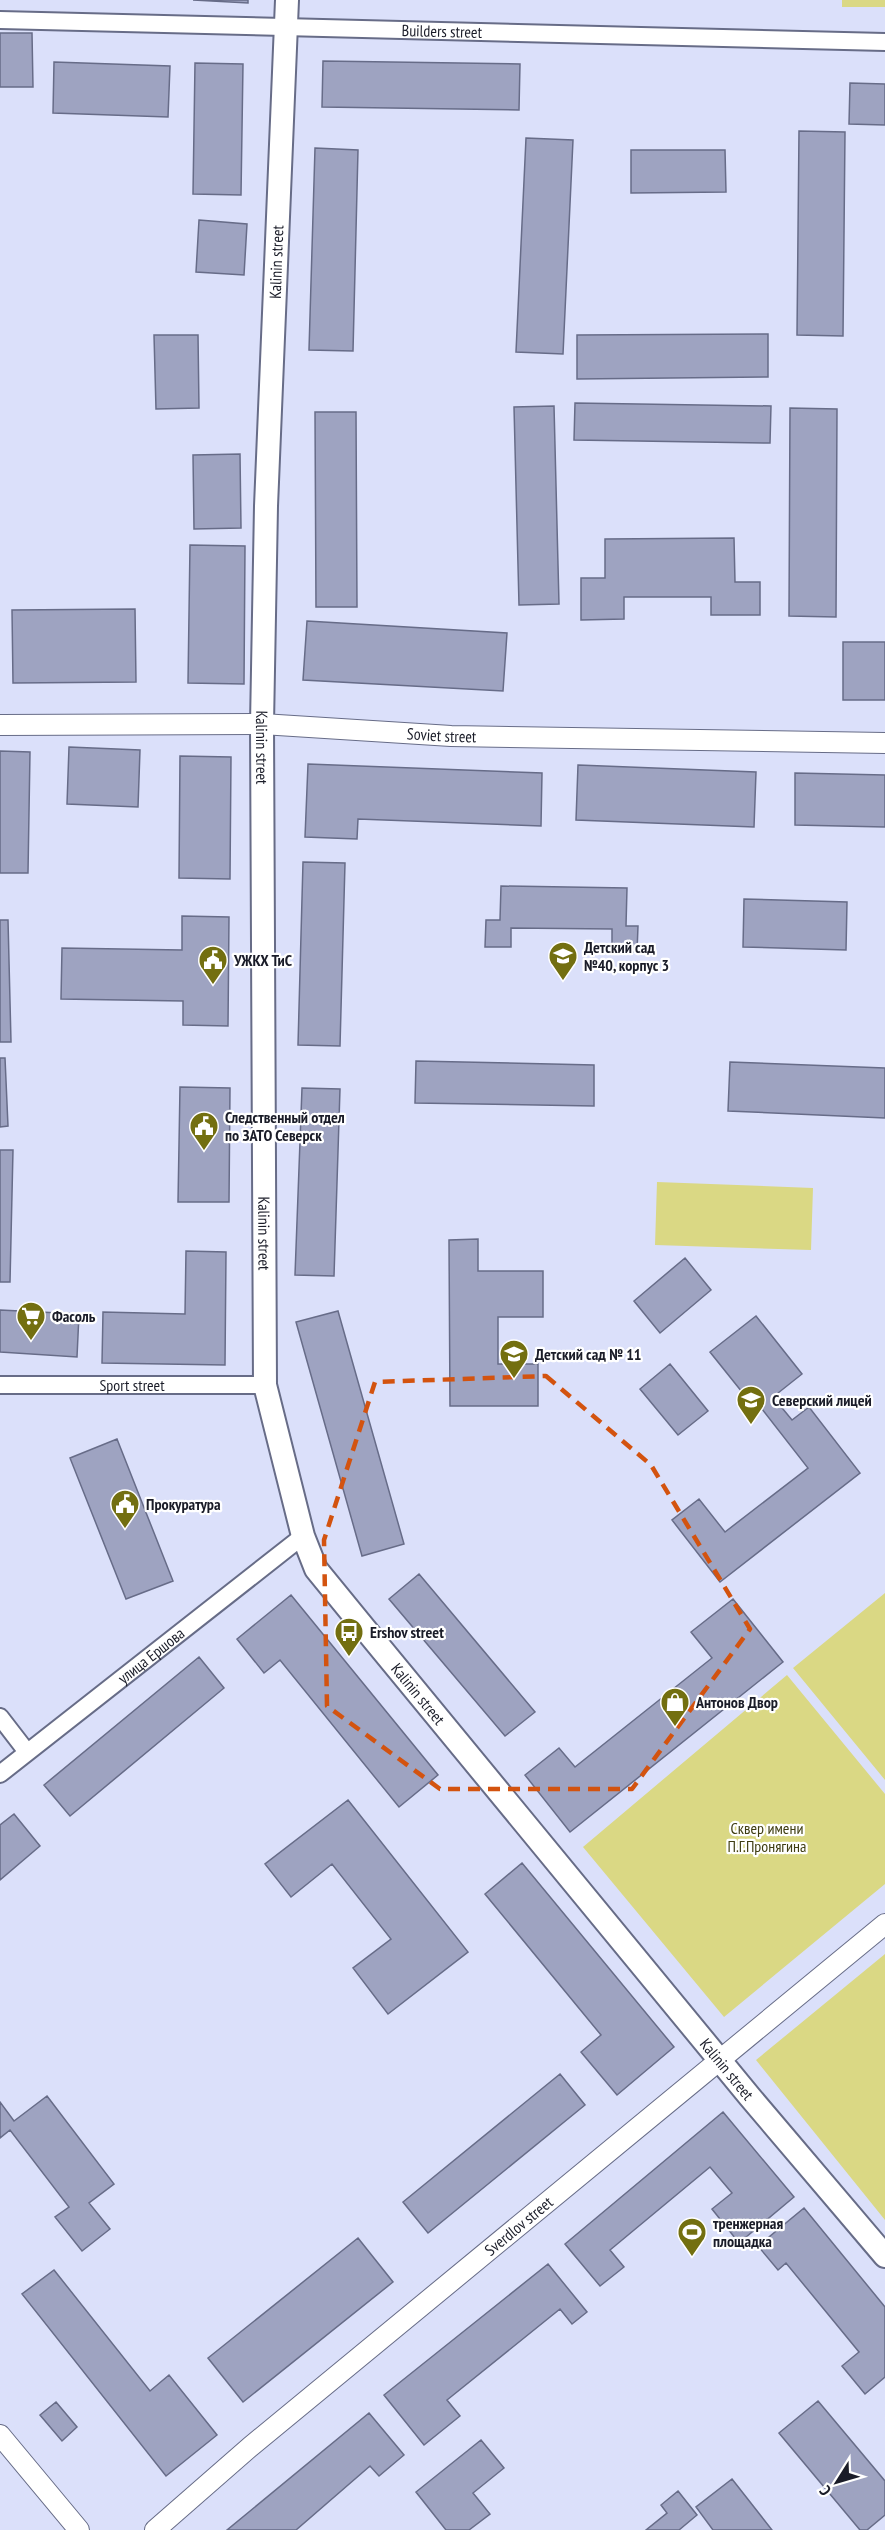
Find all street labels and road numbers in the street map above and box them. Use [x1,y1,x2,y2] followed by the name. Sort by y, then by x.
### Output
[402,20,483,42] street label: Builders street
[265,224,287,299] street label: Kalinin street
[252,710,272,785] street label: Kalinin street
[406,723,477,746] street label: Soviet street
[254,1197,274,1271] street label: Kalinin street
[99,1375,165,1395] street label: Sport street
[114,1623,188,1688] street label: улица Ершова
[387,1659,450,1729] street label: Kalinin street
[696,2034,759,2104] street label: Kalinin street
[480,2192,557,2260] street label: Sverdlov street

